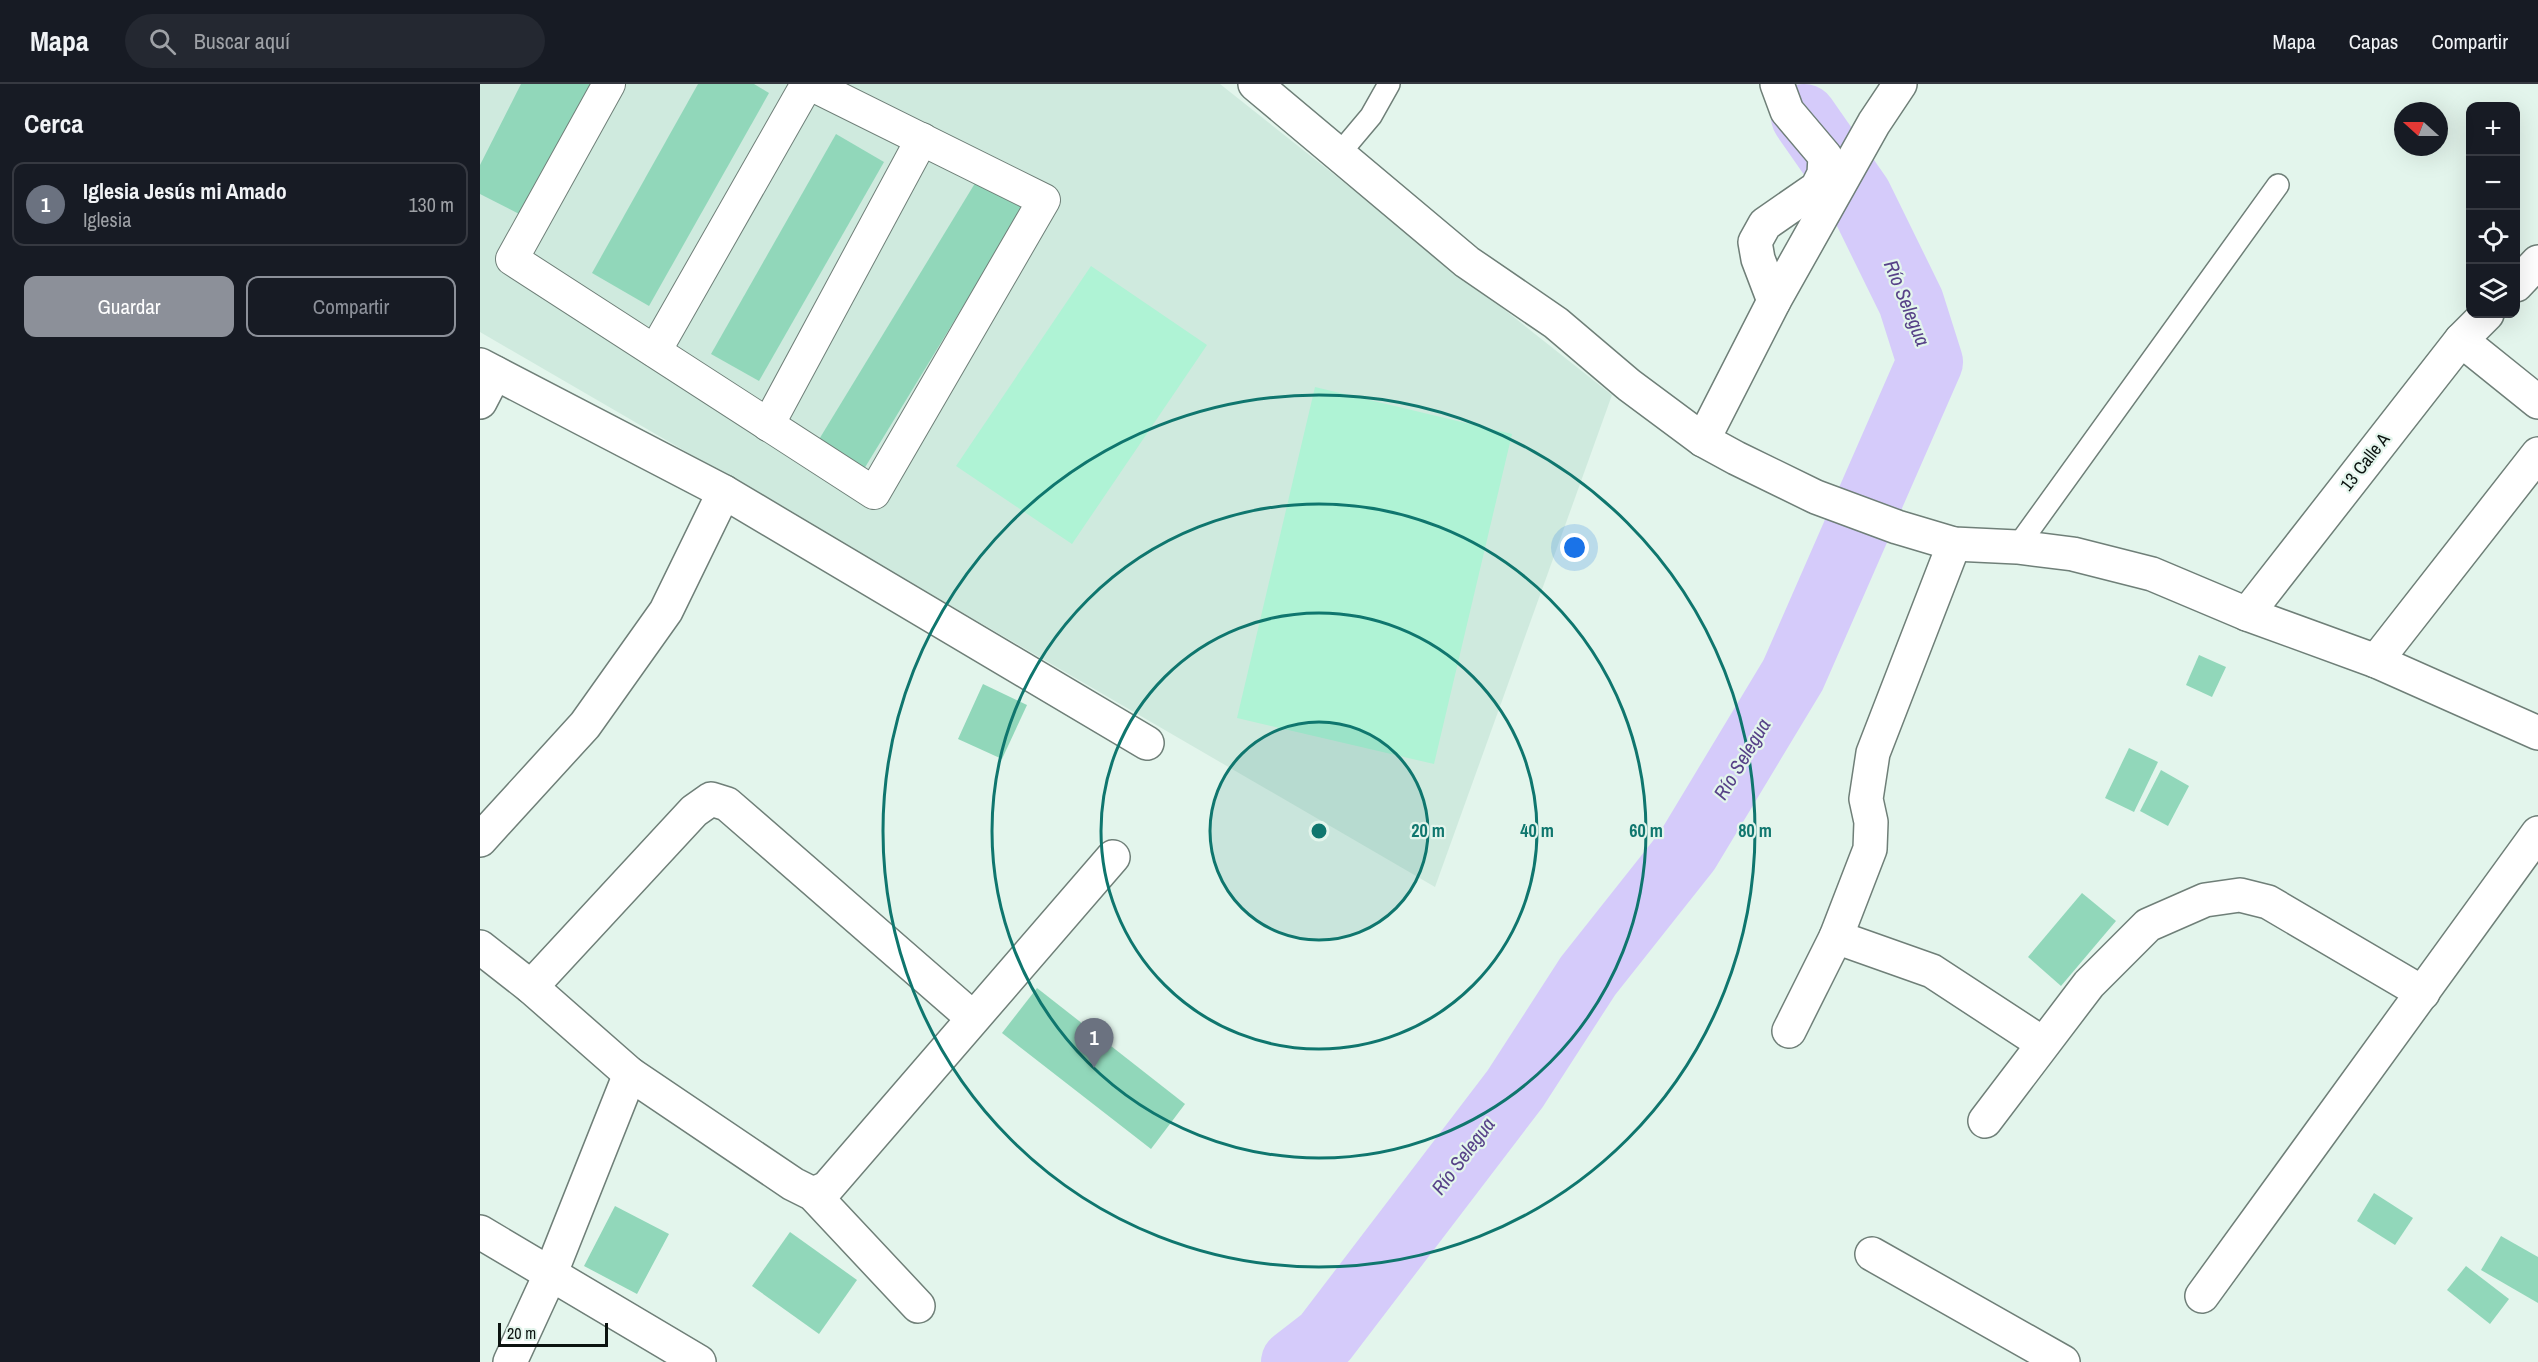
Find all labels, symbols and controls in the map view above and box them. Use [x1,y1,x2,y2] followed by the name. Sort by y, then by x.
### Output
[125,14,545,68] search box
[30,22,89,60] text: Mapa
[146,25,179,58] icon: search
[194,26,290,56] text: Buscar aquí
[2273,27,2316,56] text: Mapa
[2349,27,2398,56] text: Capas
[2431,27,2508,56] text: Compartir
[2394,102,2448,156] north arrow
[2466,102,2520,318] map controls
[2466,102,2520,156] button: +
[24,106,83,141] text: Cerca
[2466,156,2520,210] button: −
[83,176,287,206] text: Iglesia Jesús mi Amado
[41,191,50,218] text: 1
[408,191,454,218] text: 130 m
[83,206,131,233] text: Iglesia
[2466,210,2520,264] button: locate
[1878,256,1937,350] water label: Río Selegua
[2466,264,2520,318] button: layers
[24,276,234,337] button: Guardar
[246,276,456,337] button: Compartir
[2334,427,2395,496] street label: 13 Calle A
[1560,533,1589,562] your location
[1707,713,1776,804] water label: Río Selegua
[1411,818,1445,843] text: 20 m
[1520,818,1554,843] text: 40 m
[1629,818,1663,843] text: 60 m
[1738,818,1772,843] text: 80 m
[1309,821,1329,841] centre of rings
[1074,1018,1114,1068] pin: 1
[1425,1112,1501,1200] water label: Río Selegua
[498,1320,608,1348] scale bar
[507,1322,536,1344] text: 20 m

